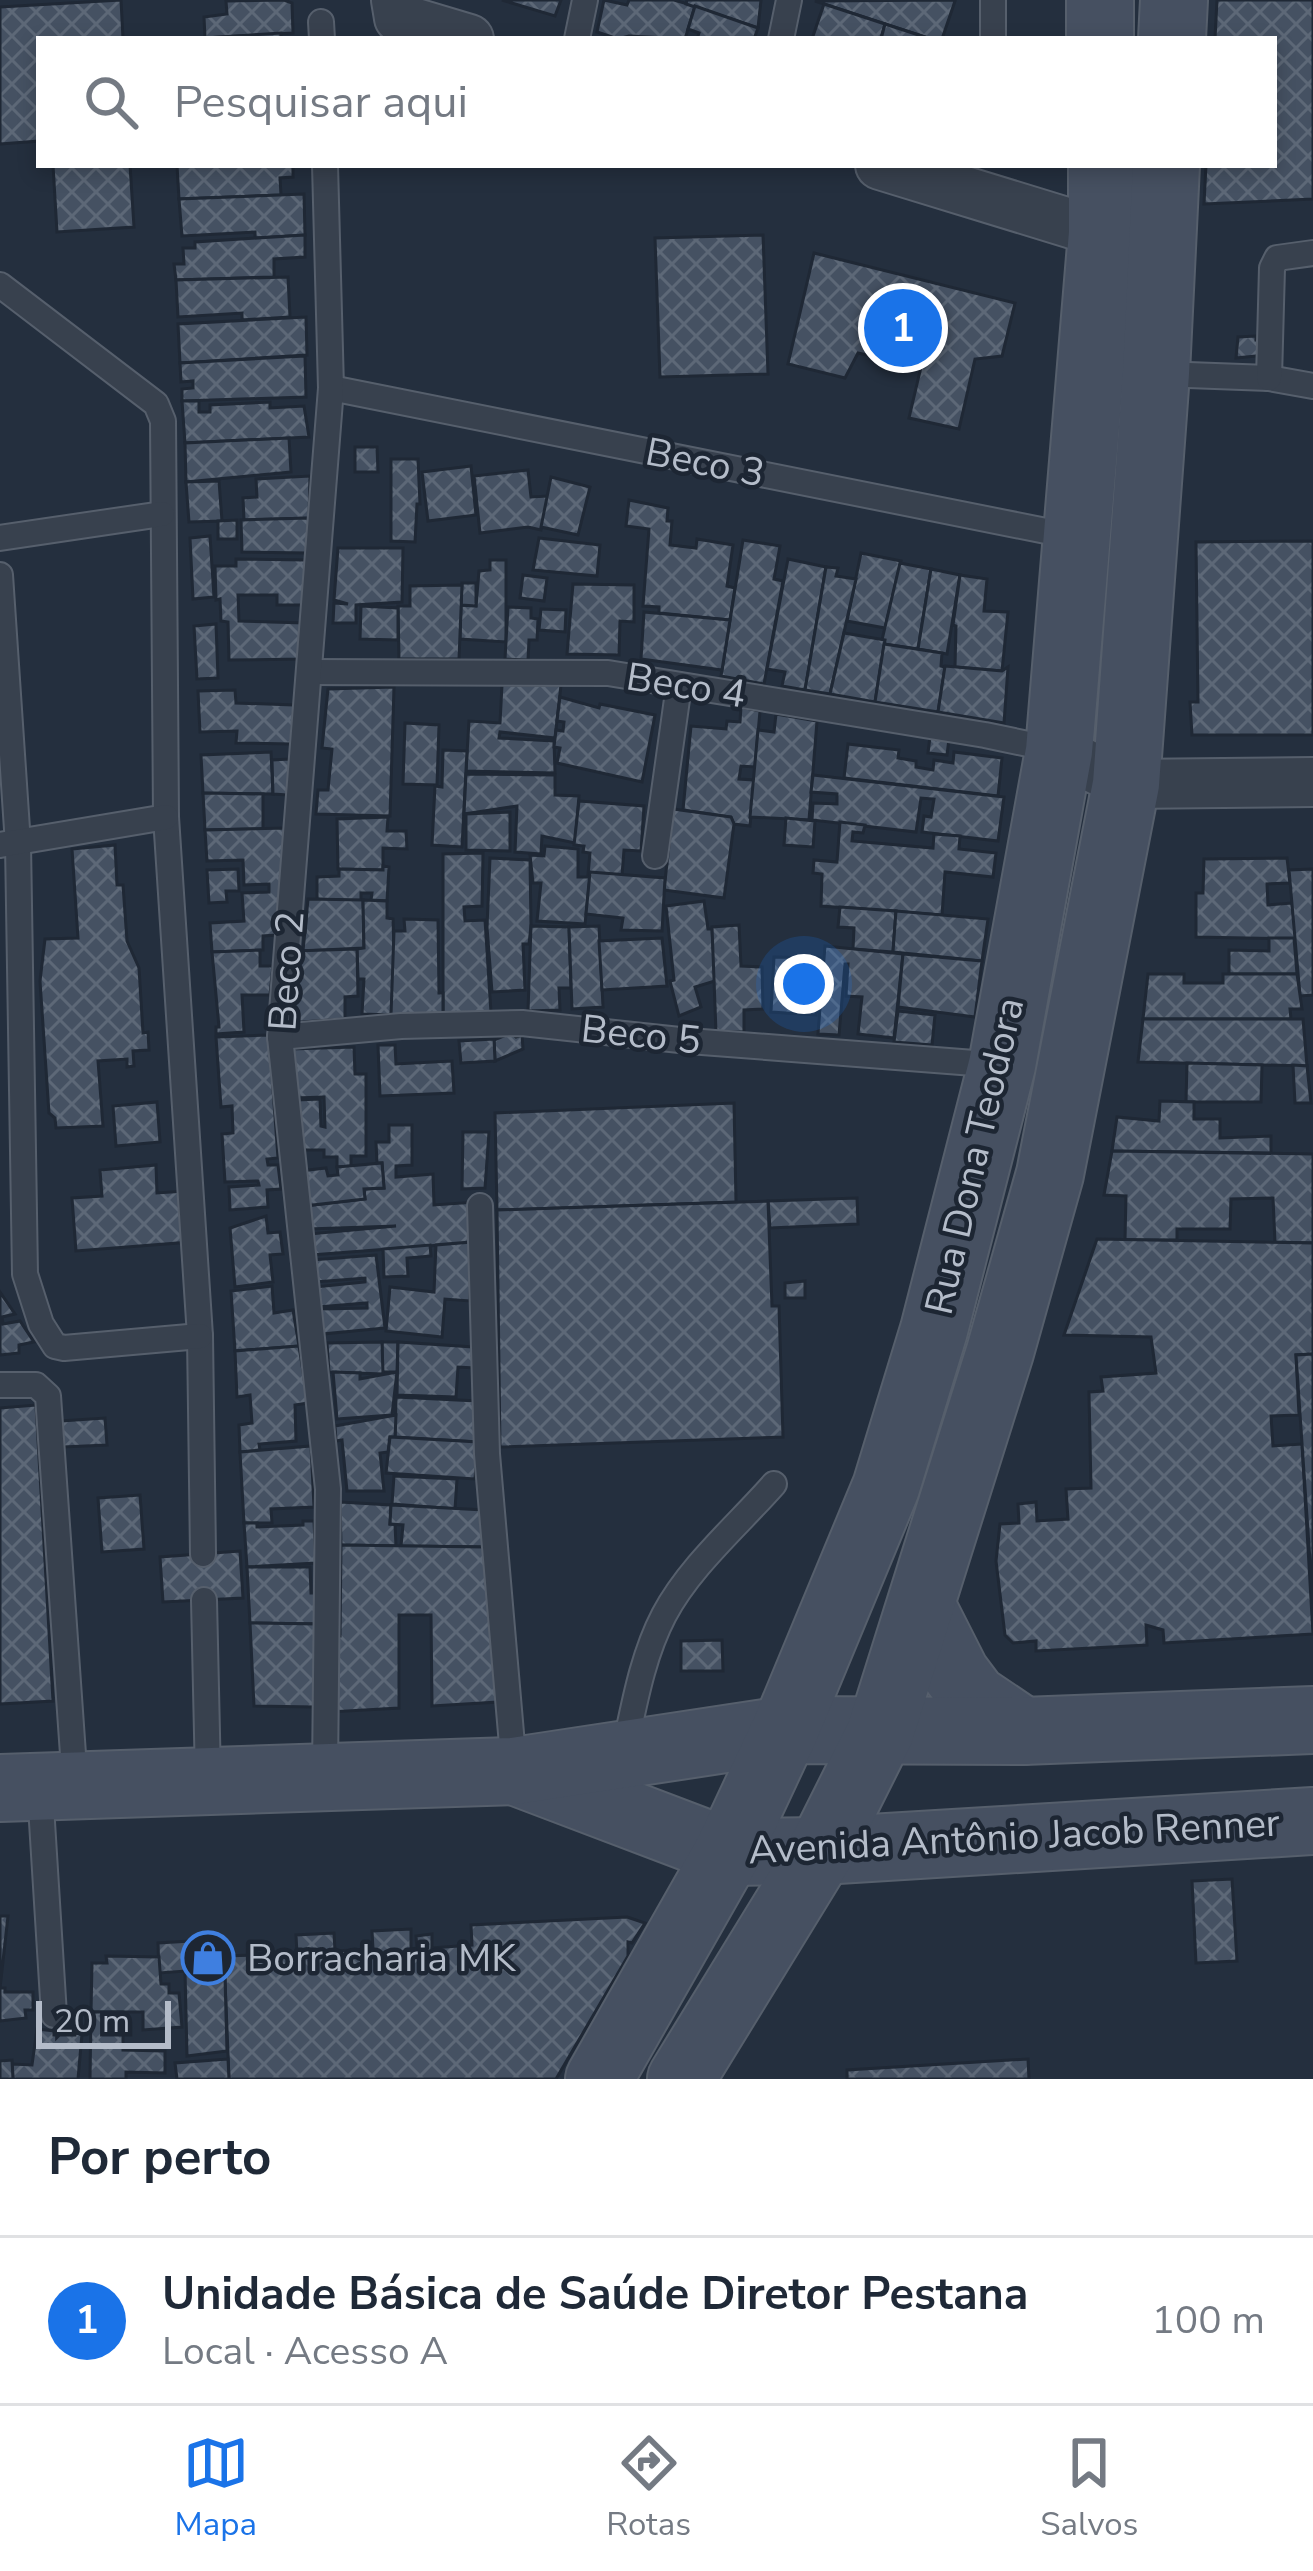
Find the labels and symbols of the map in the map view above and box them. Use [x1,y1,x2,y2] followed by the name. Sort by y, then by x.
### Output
[864,283,942,373] pin: 1
[641,426,769,500] street label: Beco 3
[623,650,749,722] street label: Beco 4
[256,909,318,1033] street label: Beco 2
[774,954,834,1014] your location
[913,992,1037,1320] street label: Rua Dona Teodora
[579,1002,703,1068] street label: Beco 5
[747,1797,1281,1877] street label: Avenida Antônio Jacob Renner
[180,1930,236,1986] shop icon: Borracharia MK
[247,1932,516,1985] place label: Borracharia MK
[36,1995,171,2048] scale bar

